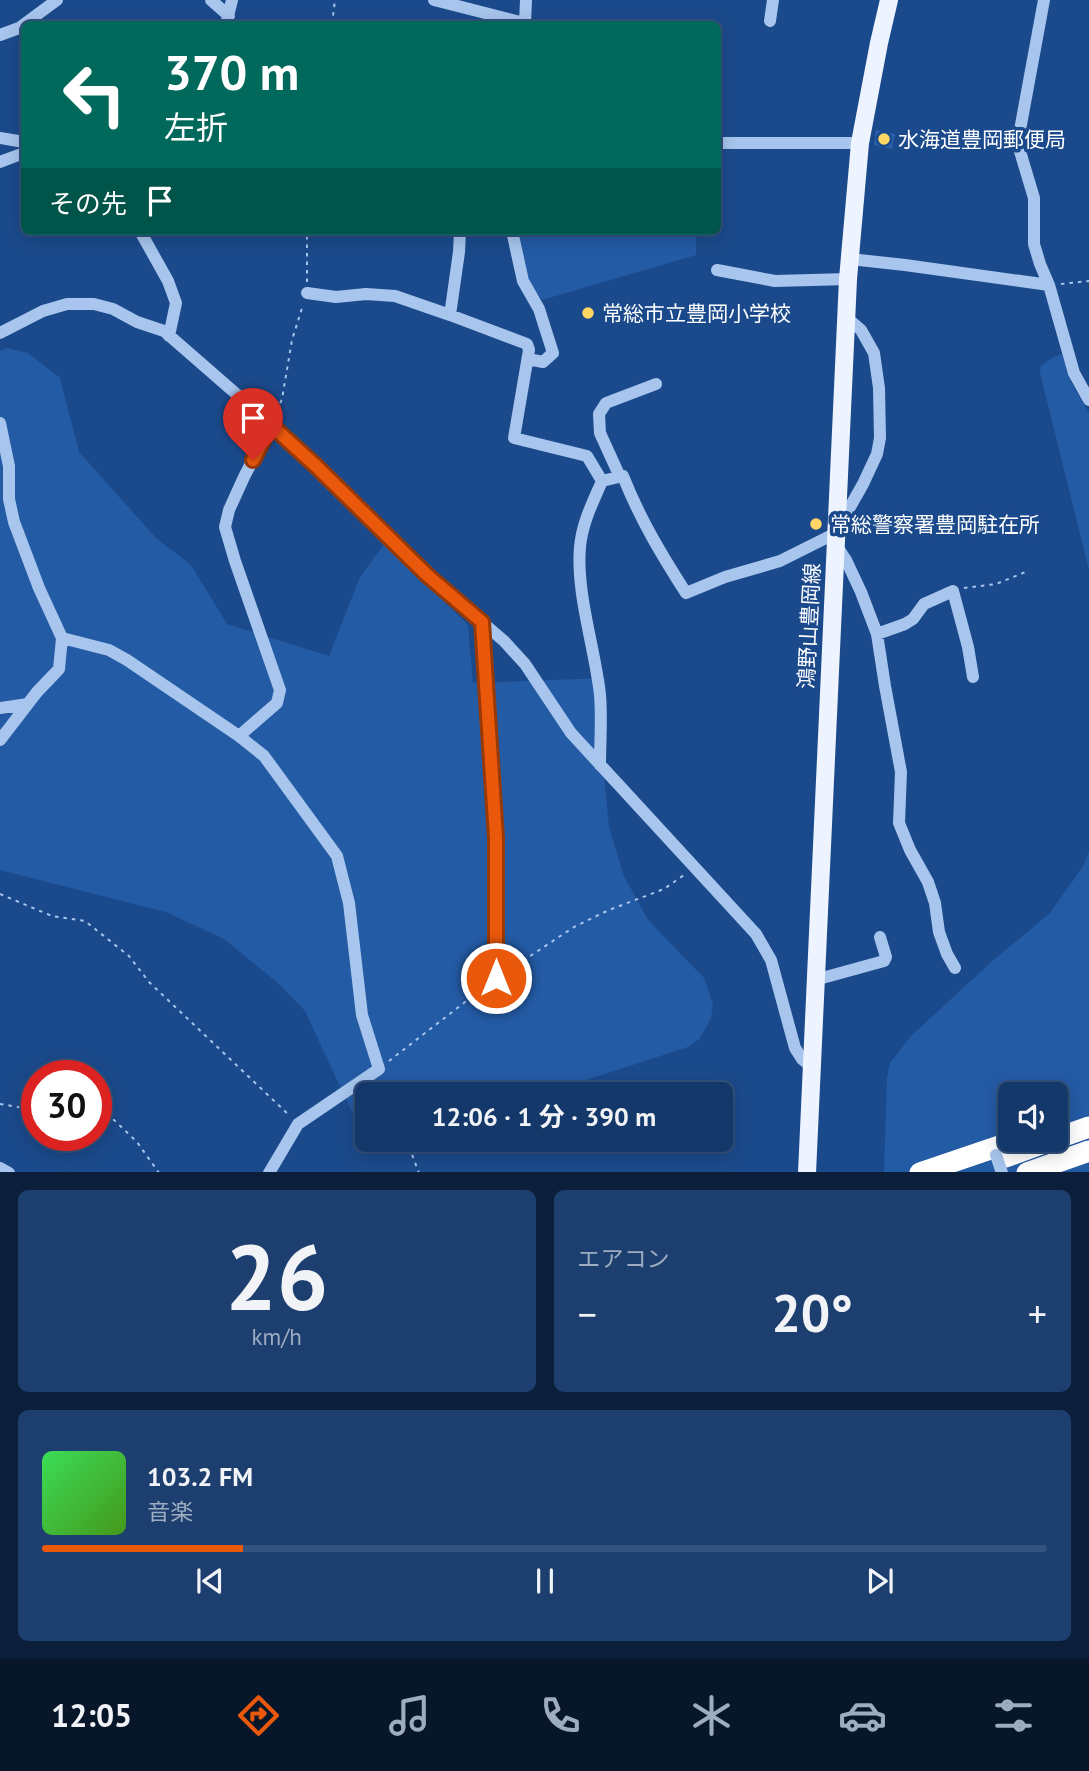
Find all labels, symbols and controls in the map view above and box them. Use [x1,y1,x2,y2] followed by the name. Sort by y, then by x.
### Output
[164,40,299,104] text: 370 m
[49,49,140,140] icon: left
[164,106,228,148] text: 左折
[898,126,1066,153] place label: 水海道豊岡郵便局
[876,131,892,147] marker: 水海道豊岡郵便局
[141,182,179,220] icon: arrive
[49,187,127,220] text: その先
[602,300,791,327] place label: 常総市立豊岡小学校
[580,305,596,321] marker: 常総市立豊岡小学校
[223,388,283,460] pin
[234,399,272,437] icon: arrive
[830,511,1040,538] place label: 常総警察署豊岡駐在所
[808,516,824,532] marker: 常総警察署豊岡駐在所
[792,562,826,690] street label: 鴻野山豊岡線
[459,941,533,1015] position arrow
[21,1060,112,1151] speed limit sign: 30
[998,1082,1068,1152] map controls
[998,1082,1068,1152] button: sound
[432,1100,656,1133] text: 12:06 · 1 分 · 390 m
[225,1217,328,1335] text: 26
[578,1244,670,1273] text: エアコン
[771,1279,853,1346] text: 20°
[578,1289,597,1338] text: −
[1028,1289,1047,1338] text: +
[252,1322,302,1351] text: km/h
[147,1460,253,1493] text: 103.2 FM
[147,1497,193,1526] text: 音楽
[191,1562,229,1600] icon: previous
[526,1562,564,1600] icon: pause
[861,1562,899,1600] icon: next
[234,1691,283,1740] icon: directions
[385,1691,434,1740] icon: music
[536,1691,585,1740] icon: phone
[687,1691,736,1740] icon: climate
[838,1691,887,1740] icon: car
[989,1691,1038,1740] icon: filters
[51,1694,132,1736] text: 12:05

